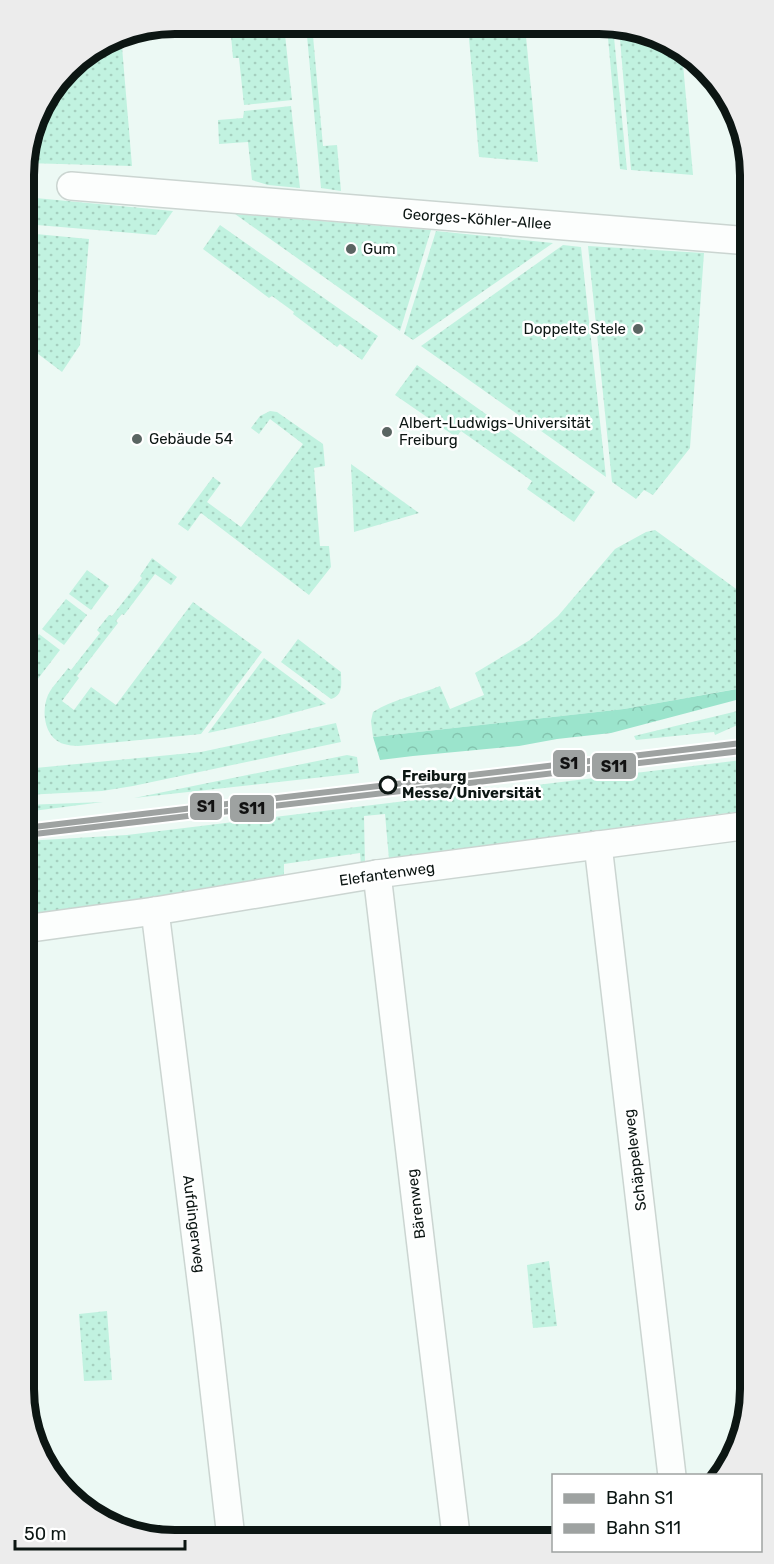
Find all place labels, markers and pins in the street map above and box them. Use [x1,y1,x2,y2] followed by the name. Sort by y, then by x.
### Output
[363,240,396,258] place label: Gum
[344,242,358,256] marker: Gum
[524,320,626,338] place label: Doppelte Stele
[631,322,645,336] marker: Doppelte Stele
[399,414,591,449] place label: Albert-Ludwigs-Universität Freiburg
[380,425,394,439] marker: Albert-Ludwigs-Universität Freiburg
[149,430,233,448] place label: Gebäude 54
[130,432,144,446] marker: Gebäude 54
[402,767,541,802] place label: Freiburg Messe/Universität
[379,776,397,794] marker: Freiburg Messe/Universität

